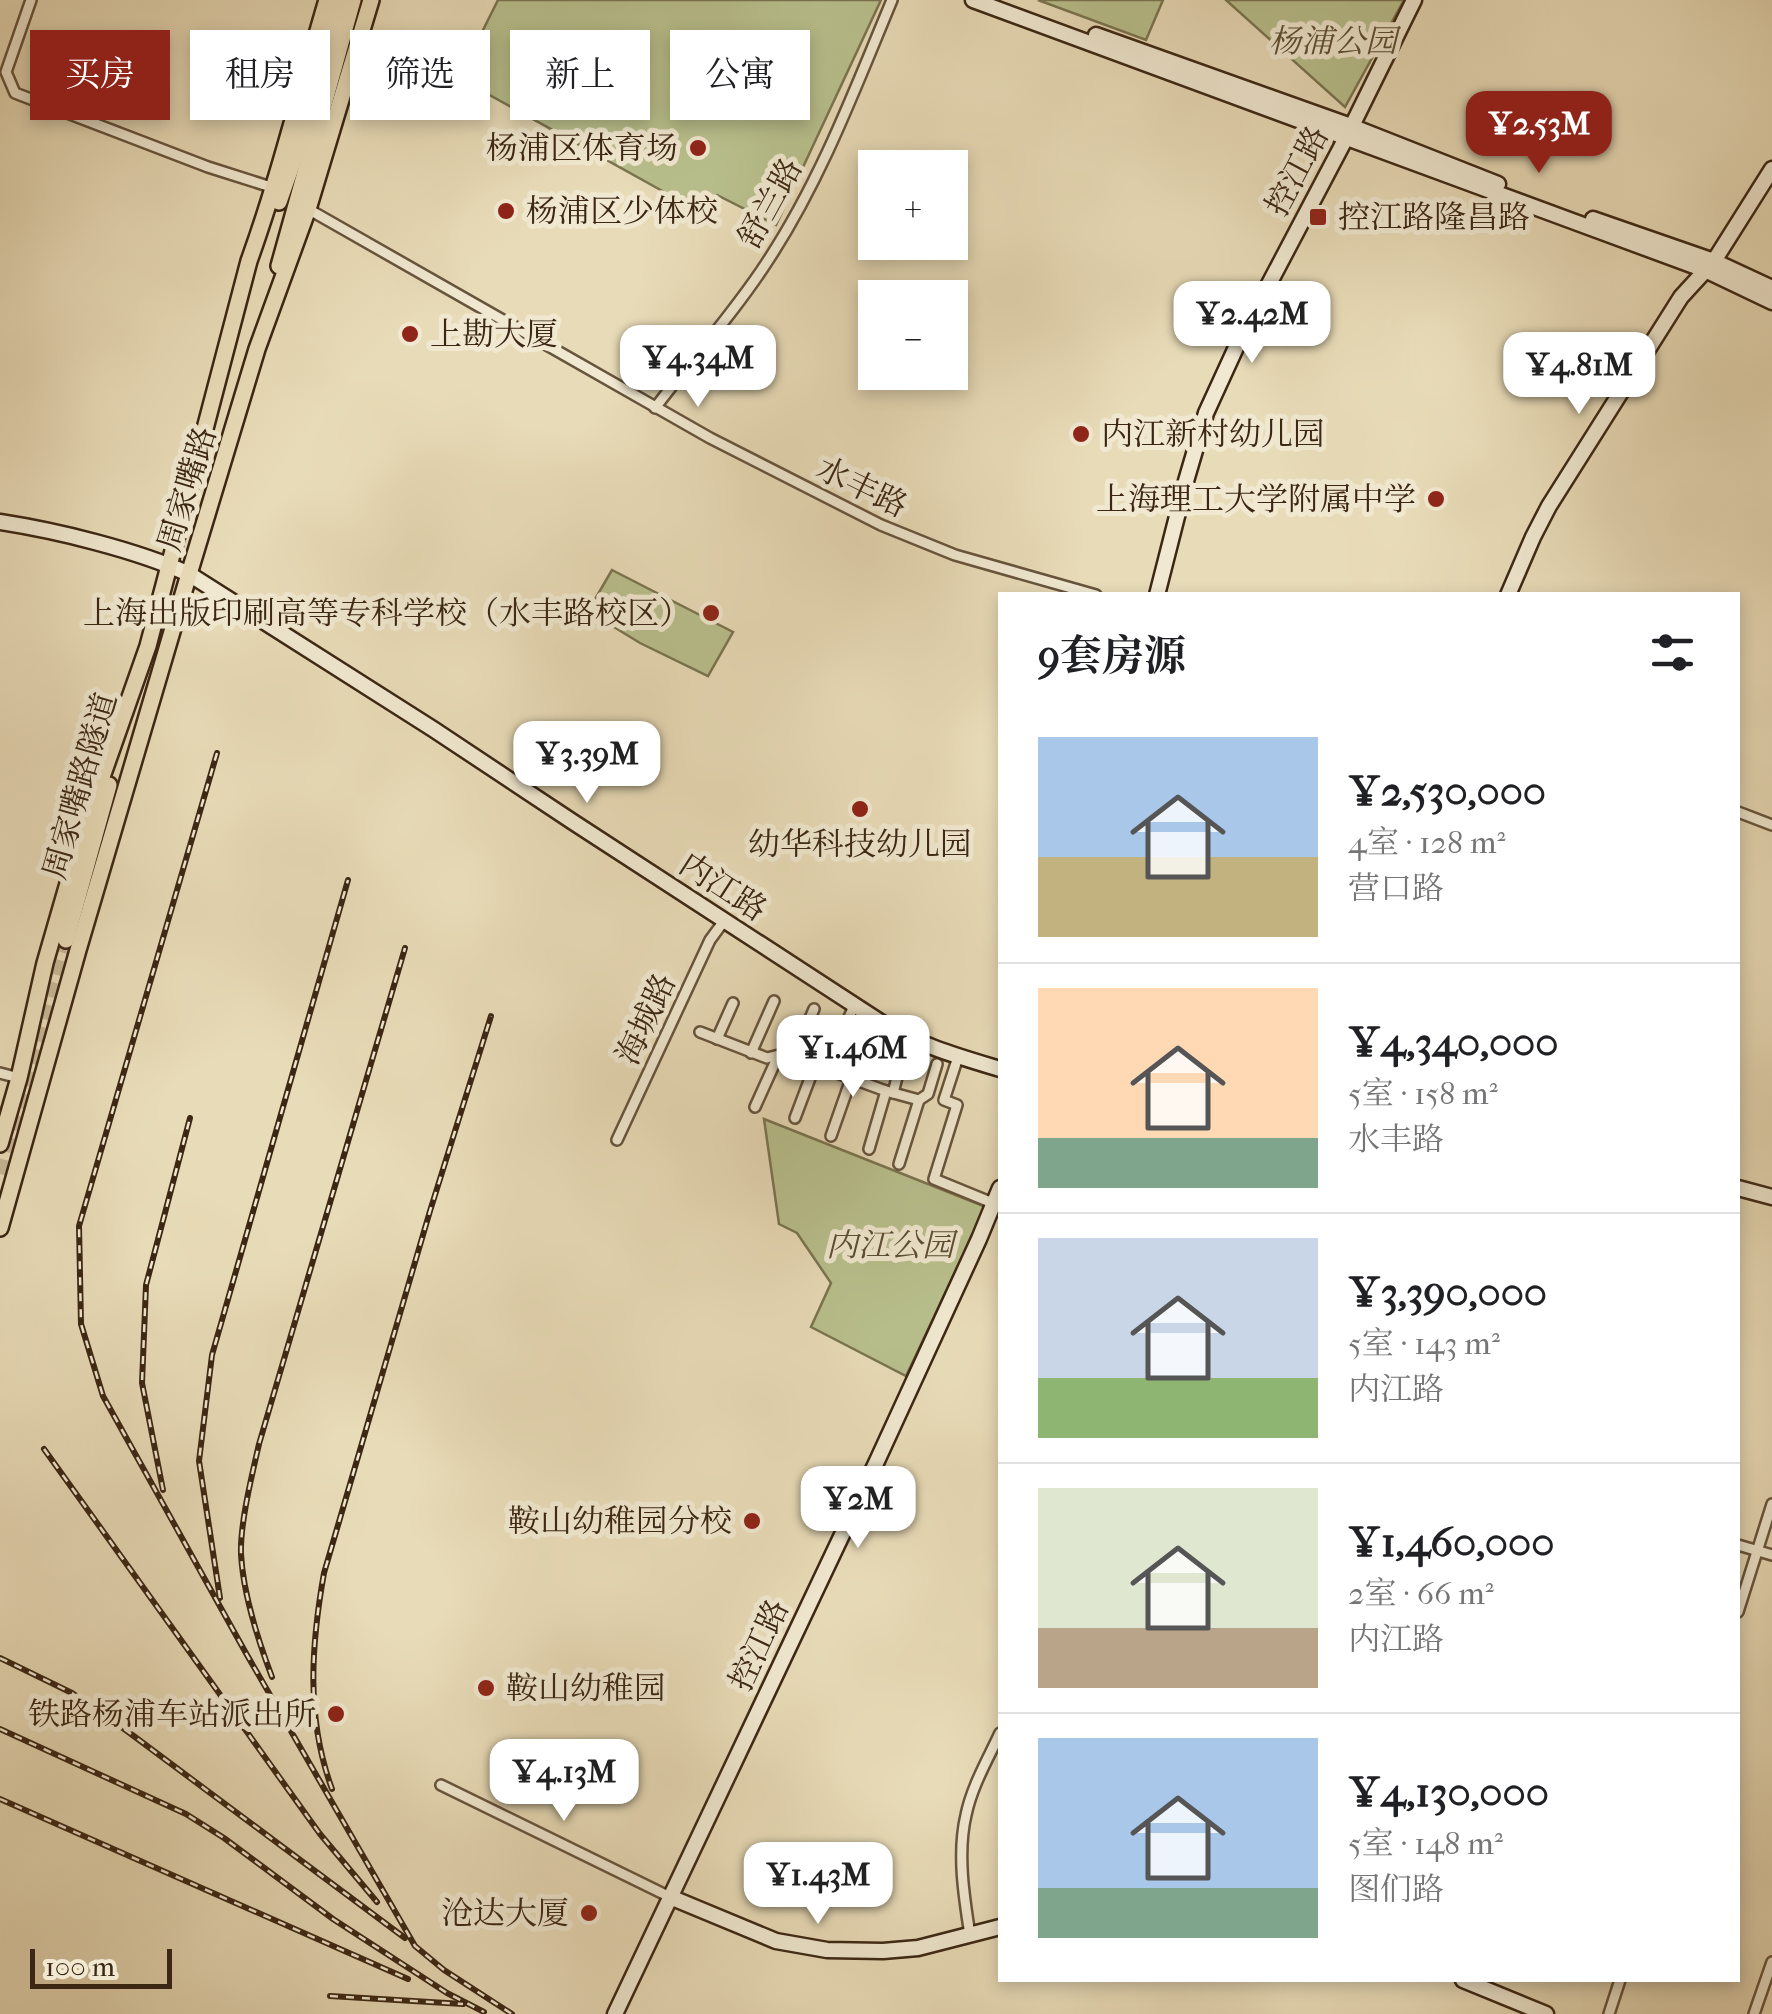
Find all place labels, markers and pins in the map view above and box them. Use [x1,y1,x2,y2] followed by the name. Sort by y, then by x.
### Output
[1458,91,1620,176] pin: ¥2.53M
[486,130,678,167] place label: 杨浦区体育场
[687,137,709,159] marker: 杨浦区体育场
[526,193,718,230] place label: 杨浦区少体校
[1338,199,1530,236] place label: 控江路隆昌路
[495,200,517,222] marker: 杨浦区少体校
[1307,206,1329,228] marker: 控江路隆昌路
[1171,281,1333,366] pin: ¥2.42M
[430,316,558,353] place label: 上勘大厦
[399,323,421,345] marker: 上勘大厦
[617,325,779,410] pin: ¥4.34M
[1498,332,1660,417] pin: ¥4.81M
[1101,416,1325,453] place label: 内江新村幼儿园
[1070,423,1092,445] marker: 内江新村幼儿园
[1096,481,1416,518] place label: 上海理工大学附属中学
[1425,488,1447,510] marker: 上海理工大学附属中学
[83,595,691,632] place label: 上海出版印刷高等专科学校（水丰路校区）
[700,602,722,624] marker: 上海出版印刷高等专科学校（水丰路校区）
[506,721,668,806] pin: ¥3.39M
[849,798,871,820] marker: 幼华科技幼儿园
[748,826,972,863] place label: 幼华科技幼儿园
[772,1015,934,1100] pin: ¥1.46M
[810,1466,906,1551] pin: ¥2M
[508,1503,732,1540] place label: 鞍山幼稚园分校
[741,1510,763,1532] marker: 鞍山幼稚园分校
[506,1670,666,1707] place label: 鞍山幼稚园
[475,1677,497,1699] marker: 鞍山幼稚园
[28,1696,316,1733] place label: 铁路杨浦车站派出所
[325,1703,347,1725] marker: 铁路杨浦车站派出所
[483,1739,645,1824] pin: ¥4.13M
[737,1842,899,1927] pin: ¥1.43M
[441,1895,569,1932] place label: 沧达大厦
[578,1902,600,1924] marker: 沧达大厦

